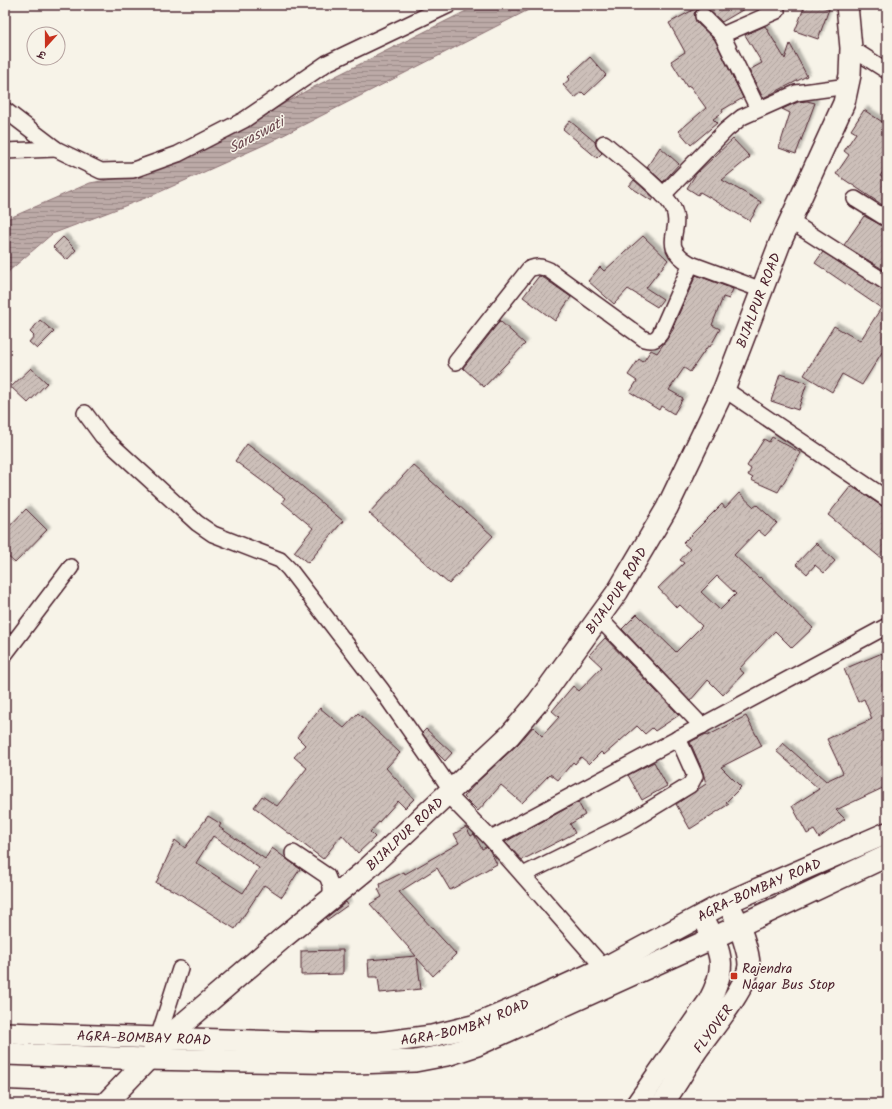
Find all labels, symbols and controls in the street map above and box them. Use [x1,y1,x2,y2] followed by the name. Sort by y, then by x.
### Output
[26,26,66,66] north arrow
[34,44,49,64] text: उ
[224,110,292,161] water label: Saraswati
[731,250,787,351] street label: BIJALPUR ROAD
[580,543,654,639] street label: BIJALPUR ROAD
[361,792,449,877] street label: BIJALPUR ROAD
[693,853,825,928] street label: AGRA-BOMBAY ROAD
[742,958,835,996] place label: Rajendra Nagar Bus Stop
[729,971,739,981] marker: Rajendra Nagar Bus Stop
[399,993,533,1052] street label: AGRA-BOMBAY ROAD
[688,1001,739,1058] street label: FLYOVER
[76,1025,211,1052] street label: AGRA-BOMBAY ROAD

